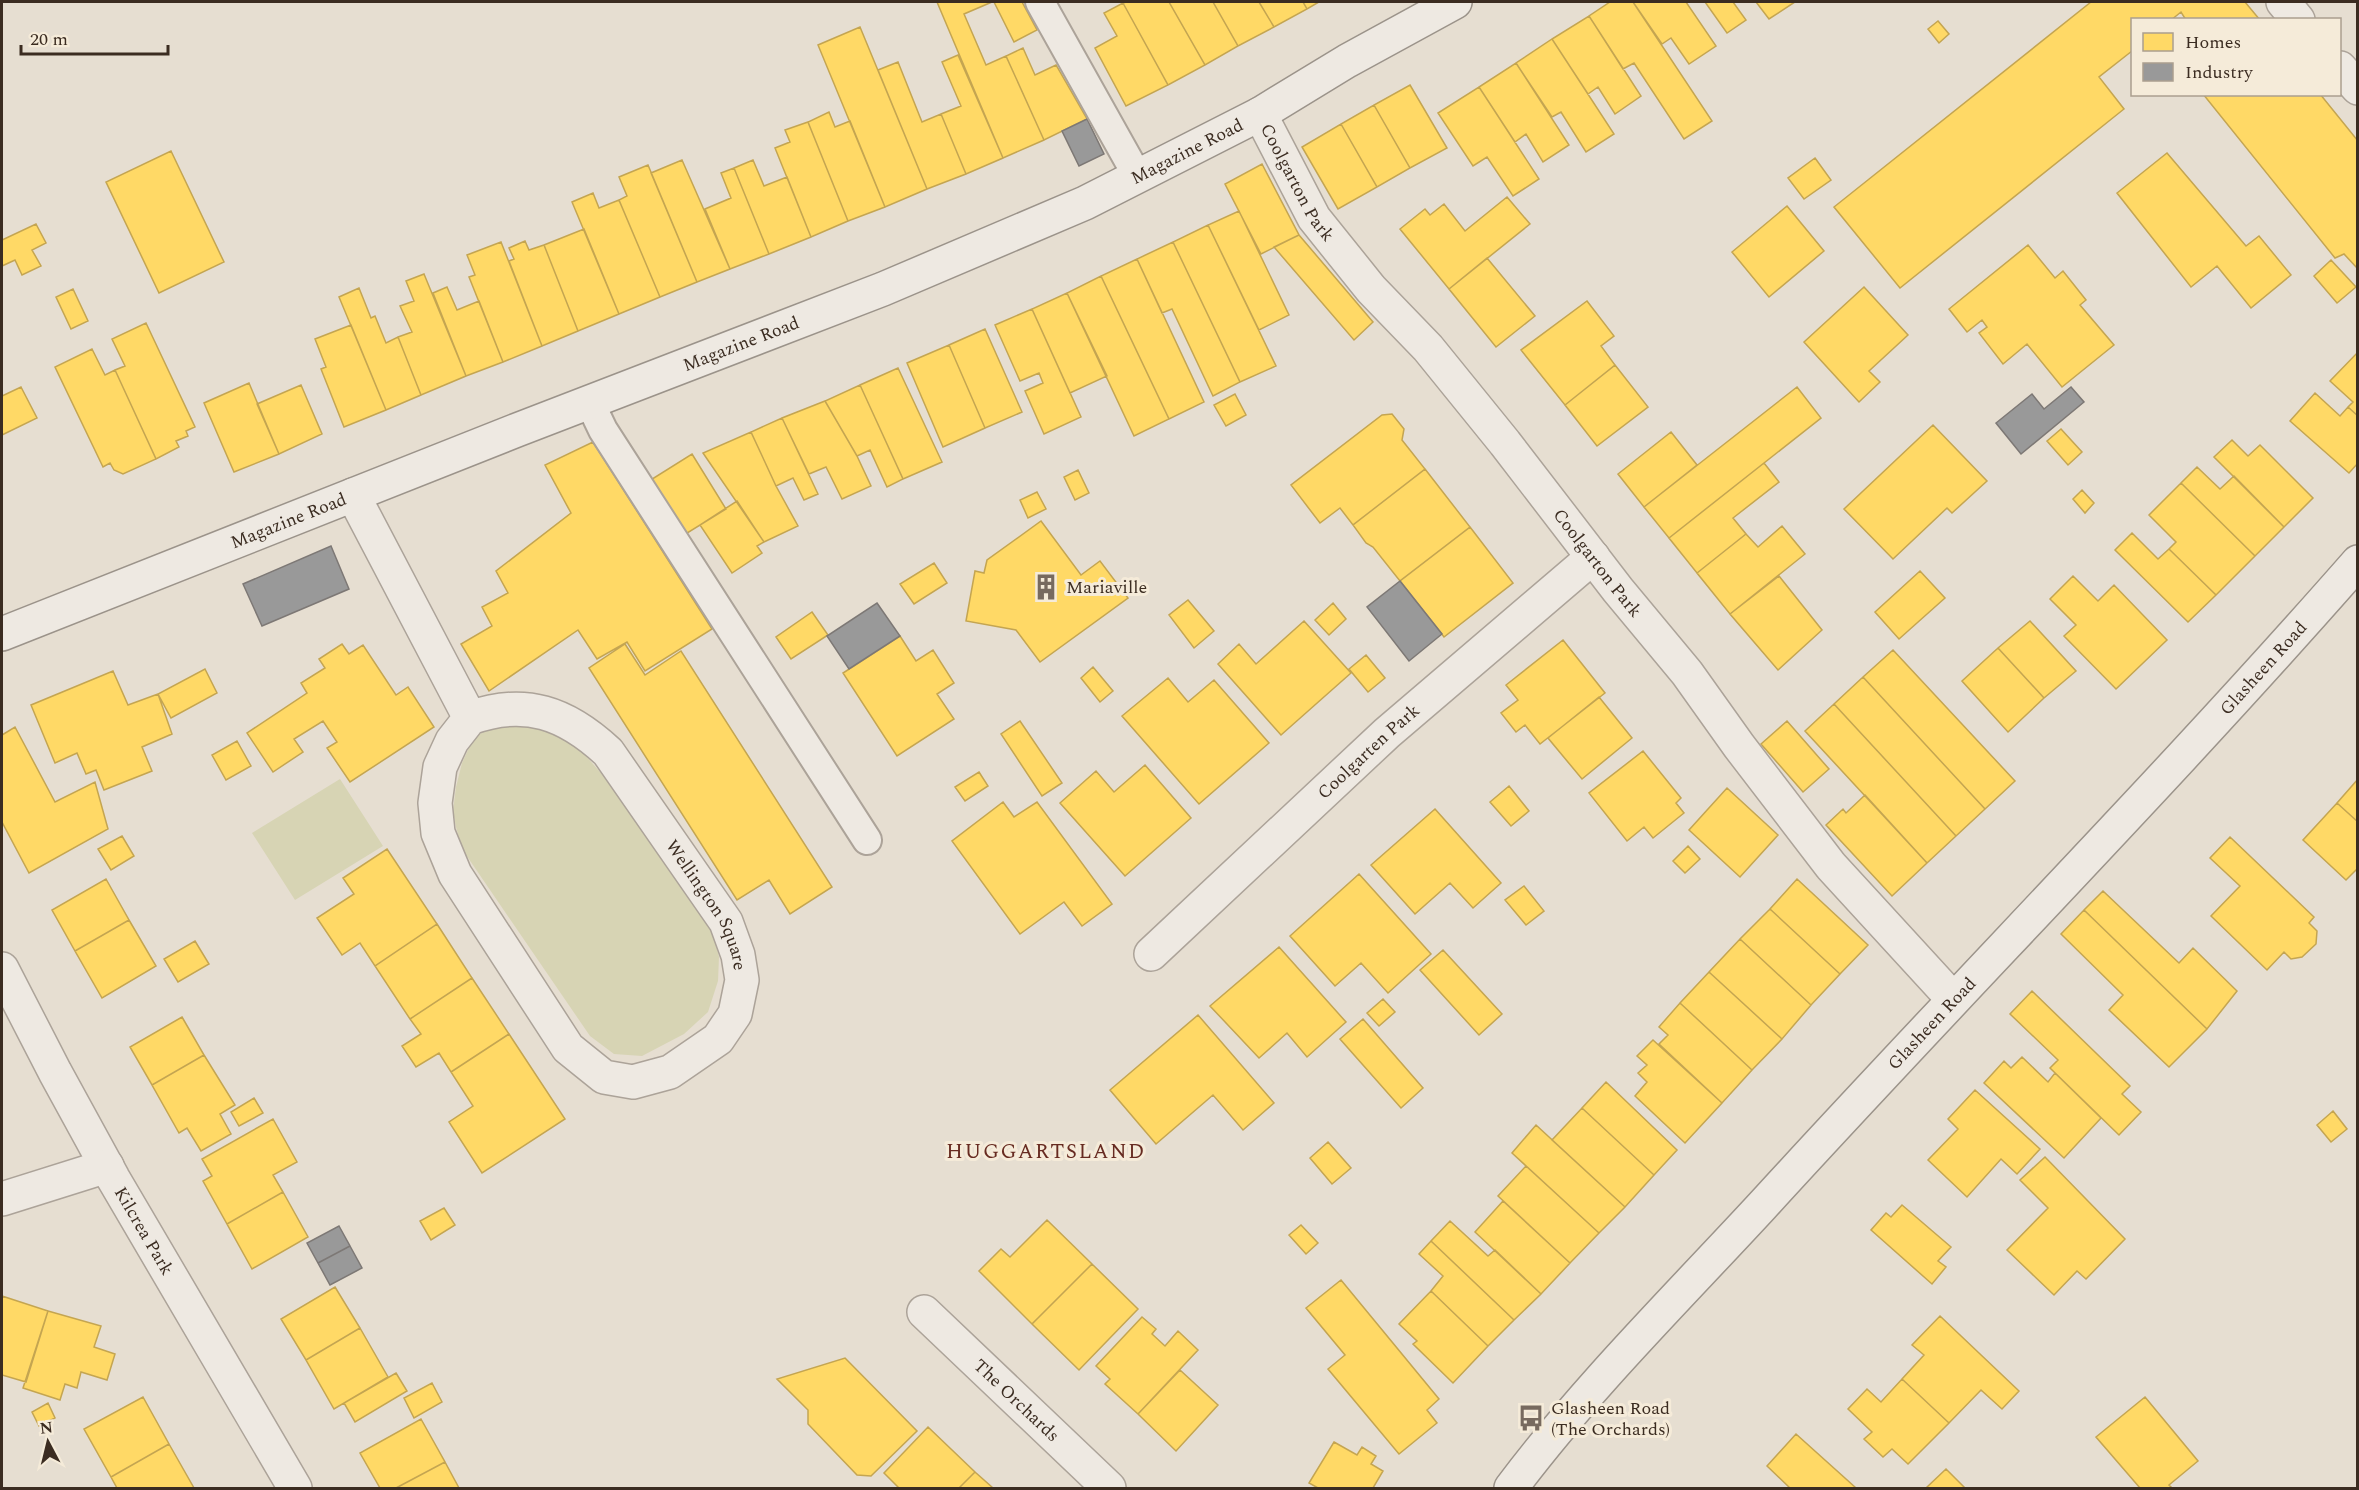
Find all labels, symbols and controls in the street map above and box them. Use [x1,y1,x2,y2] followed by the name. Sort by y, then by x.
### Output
[21,18,168,56] scale bar
[2131,18,2341,96] legend
[30,26,68,53] text: 20 m
[2185,29,2241,56] text: Homes
[2185,59,2254,86] text: Industry
[1126,112,1248,192] street label: Magazine Road
[1253,119,1341,248] street label: Coolgarton Park
[679,309,803,379] street label: Magazine Road
[226,486,351,556] street label: Magazine Road
[1546,503,1648,623] street label: Coolgarton Park
[1031,572,1061,602] building icon: Mariaville
[1066,574,1147,601] place label: Mariaville
[2213,615,2314,722] street label: Glasheen Road
[1311,698,1426,806] street label: Coolgarten Park
[659,834,753,972] street label: Wellington Square
[1881,971,1983,1076] street label: Glasheen Road
[946,1136,1146,1168] district label: HUGGARTSLAND
[107,1182,180,1281] street label: Kilcrea Park
[967,1353,1066,1448] street label: The Orchards
[1551,1395,1670,1443] place label: Glasheen Road (The Orchards)
[1516,1403,1546,1433] bus stop icon: Glasheen Road (The Orchards)
[18,1412,78,1472] north arrow
[38,1415,54,1441] text: N

